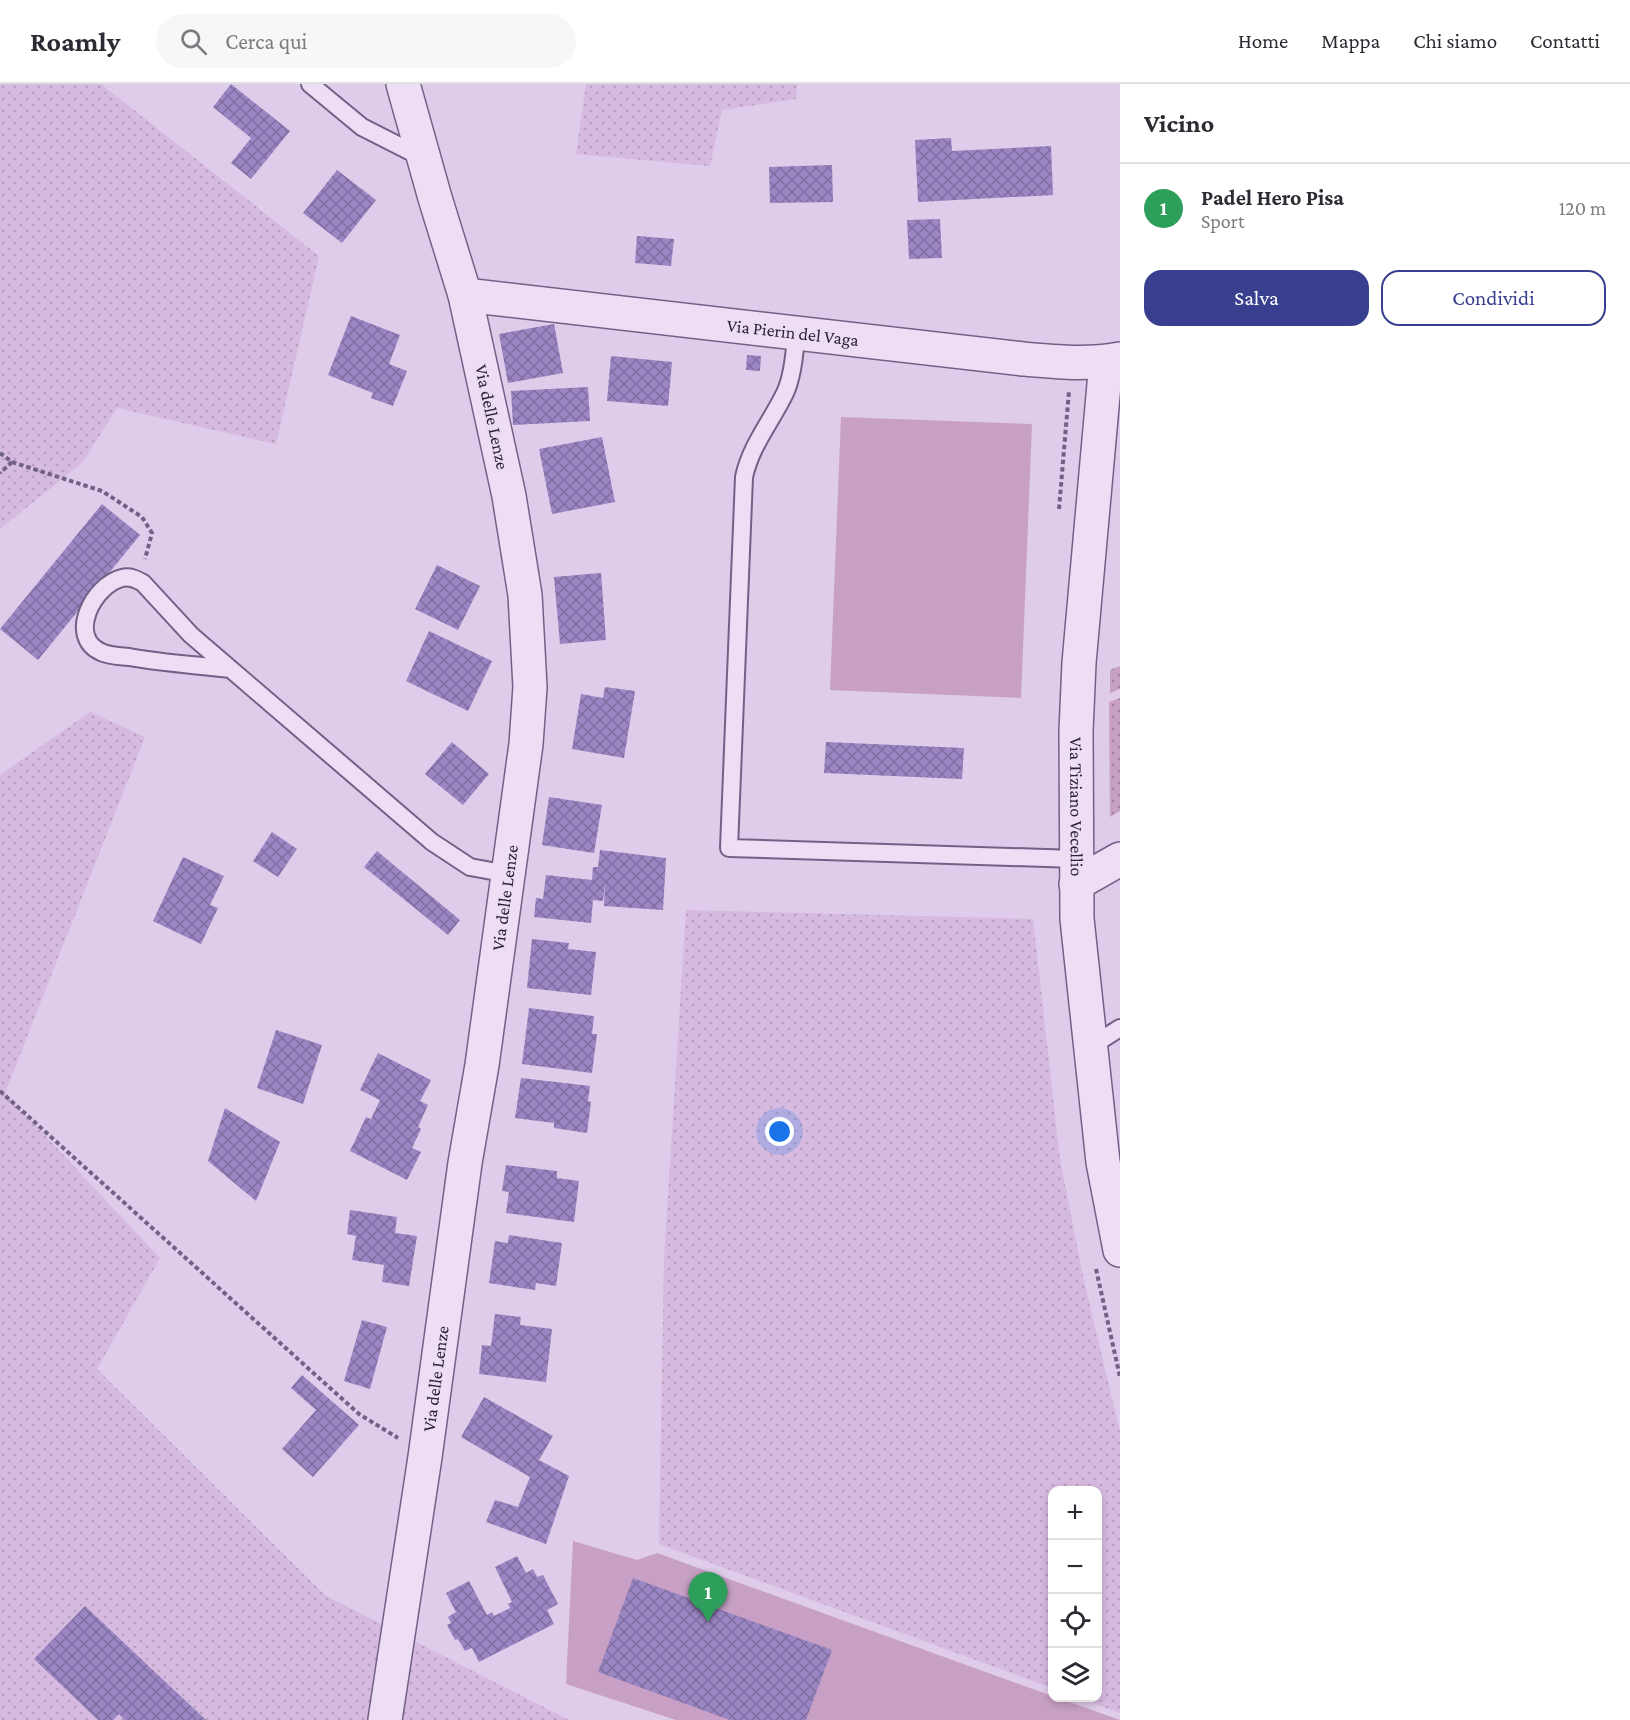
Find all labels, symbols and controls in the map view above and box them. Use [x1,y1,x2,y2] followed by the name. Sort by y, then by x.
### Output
[156,14,576,68] search box
[177,25,210,58] icon: search
[30,26,120,57] text: Roamly
[225,29,307,54] text: Cerca qui
[1238,29,1288,53] text: Home
[1321,29,1380,53] text: Mappa
[1413,29,1497,53] text: Chi siamo
[1530,29,1600,53] text: Contatti
[1144,109,1214,138] text: Vicino
[1201,185,1344,210] text: Padel Hero Pisa
[1160,197,1167,219] text: 1
[1559,197,1606,219] text: 120 m
[1201,210,1245,232] text: Sport
[1144,270,1369,326] button: Salva
[1381,270,1606,326] button: Condividi
[726,315,860,350] street label: Via Pierin del Vaga
[471,363,513,471] street label: Via delle Lenze
[1066,737,1087,877] street label: Via Tiziano Vecellio
[488,843,522,952] street label: Via delle Lenze
[765,1117,794,1146] your location
[419,1324,453,1433] street label: Via delle Lenze
[1048,1486,1102,1702] map controls
[1048,1486,1102,1540] button: +
[1048,1540,1102,1594] button: −
[688,1572,728,1622] pin: 1
[1048,1594,1102,1648] button: locate
[1048,1648,1102,1702] button: layers

